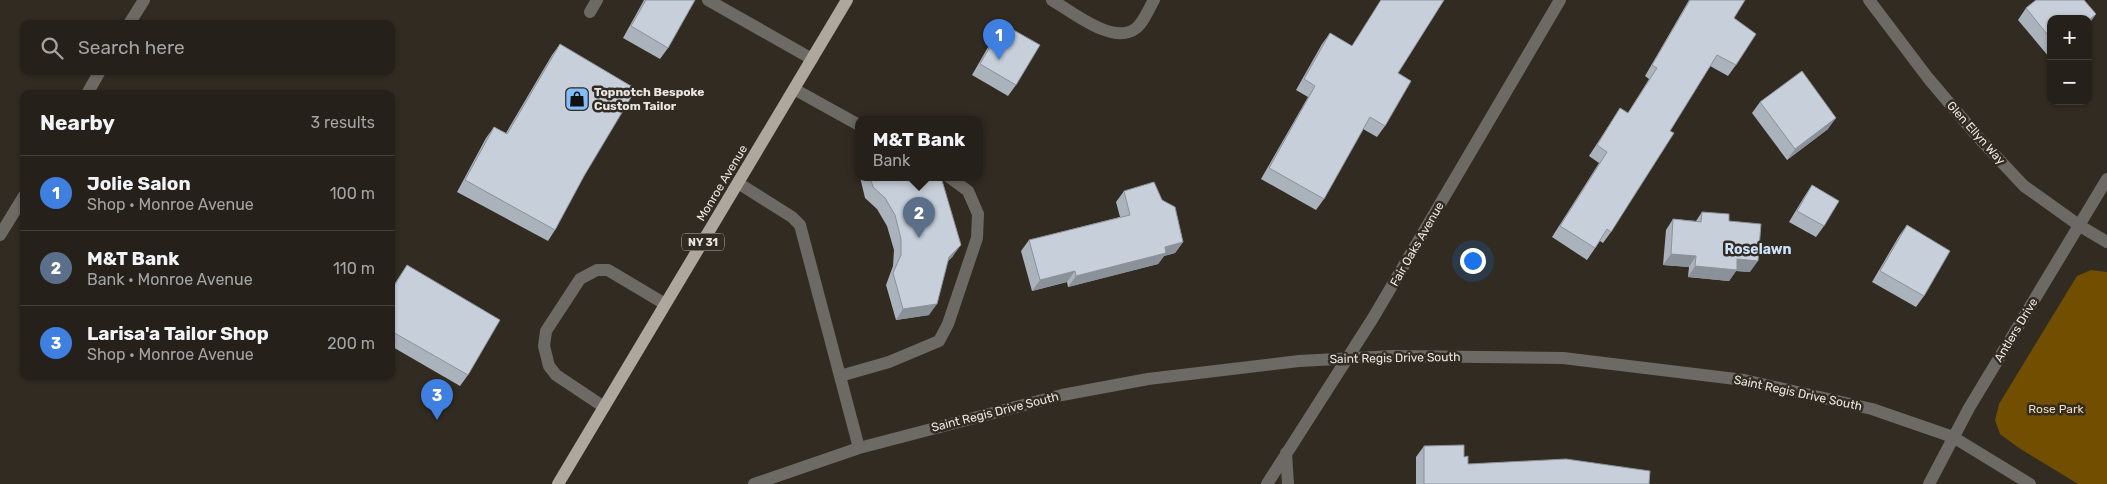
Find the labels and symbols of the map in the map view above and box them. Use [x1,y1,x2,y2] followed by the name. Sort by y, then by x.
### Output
[983,19,1015,60] pin: 1
[594,85,704,113] place label: Topnotch Bespoke Custom Tailor
[564,86,590,112] shop icon: Topnotch Bespoke Custom Tailor
[1944,99,2008,168] street label: Glen Ellyn Way
[694,142,750,224] street label: Monroe Avenue
[903,197,935,238] pin: 2
[1387,199,1447,289] street label: Fair Oaks Avenue
[682,233,724,250] road number: NY 31
[1724,241,1792,258] district label: Roselawn
[1460,248,1486,274] your location
[1991,295,2041,364] street label: Antlers Drive
[1329,350,1461,366] street label: Saint Regis Drive South
[1733,373,1863,413] street label: Saint Regis Drive South
[421,379,453,420] pin: 3
[930,389,1060,435] street label: Saint Regis Drive South
[2028,402,2085,416] park label: Rose Park

